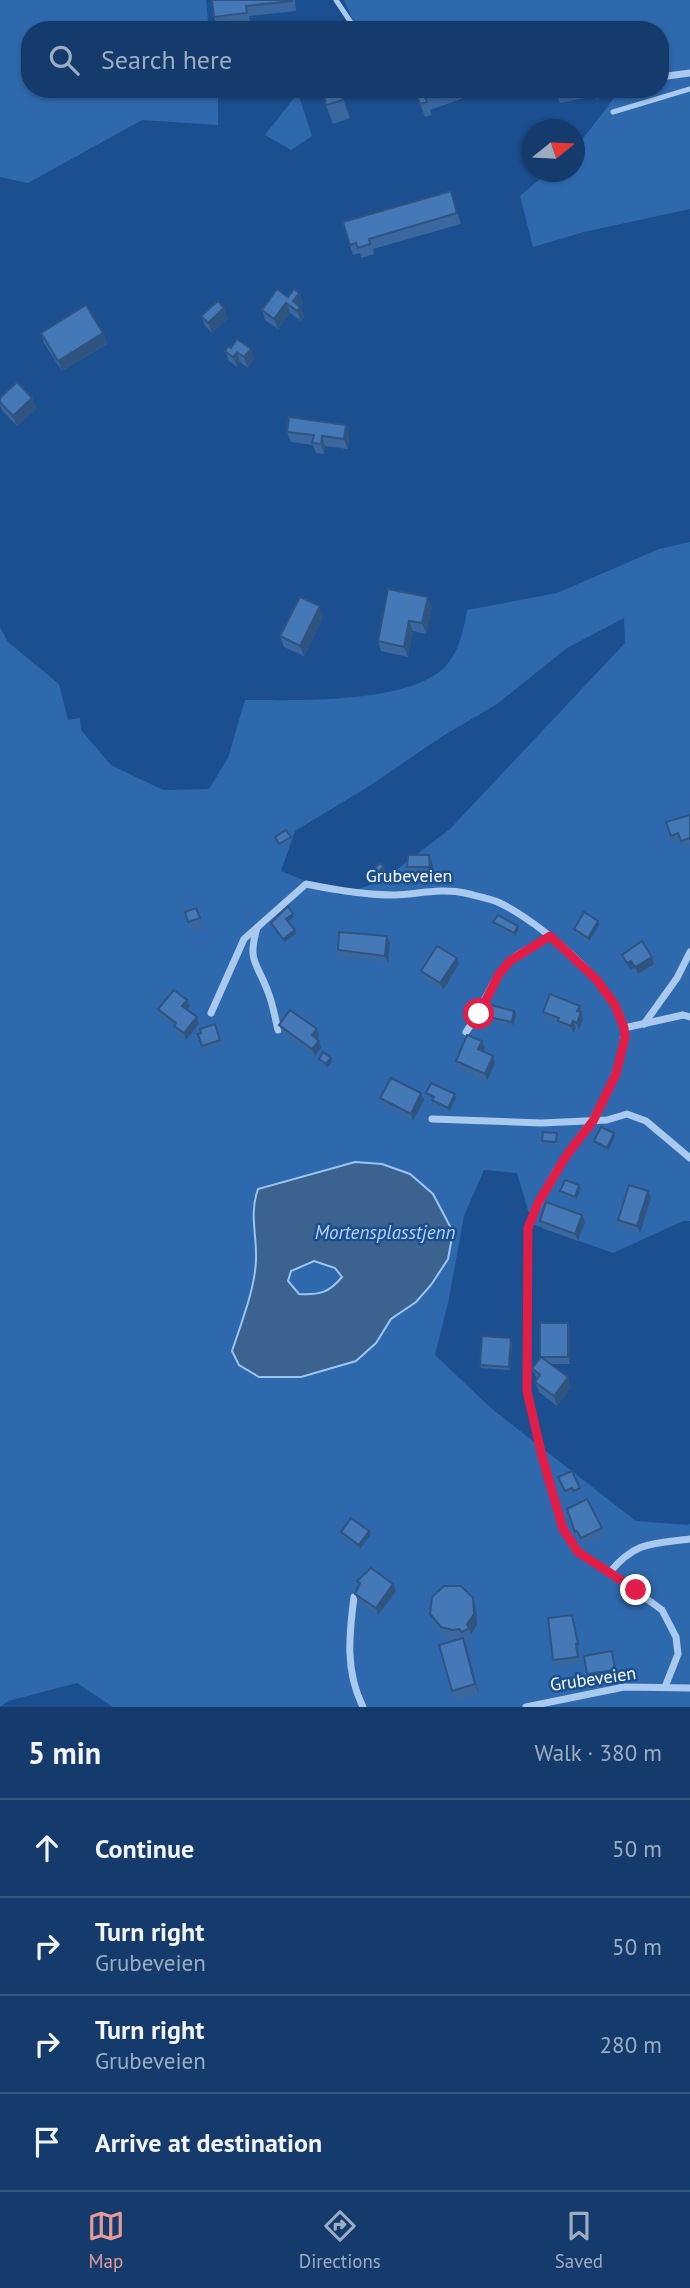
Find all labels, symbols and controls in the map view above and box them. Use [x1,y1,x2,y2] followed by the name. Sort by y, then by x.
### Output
[21,21,669,98] search box
[45,41,83,79] icon: search
[101,43,232,76] text: Search here
[522,119,585,182] north arrow
[366,864,452,887] street label: Grubeveien
[463,998,494,1029] route start
[315,1220,455,1244] water label: Mortensplasstjenn
[620,1574,651,1605] route end
[548,1661,637,1696] street label: Grubeveien
[28,1733,101,1772] text: 5 min
[535,1738,662,1767] text: Walk · 380 m
[28,1829,66,1867] icon: ahead
[95,1832,194,1865] text: Continue
[612,1834,662,1863] text: 50 m
[95,1915,204,1948] text: Turn right
[28,1927,66,1965] icon: right
[612,1932,662,1961] text: 50 m
[95,1948,206,1977] text: Grubeveien
[95,2013,204,2046] text: Turn right
[28,2025,66,2063] icon: right
[600,2030,662,2059] text: 280 m
[95,2046,206,2075] text: Grubeveien
[28,2123,66,2161] icon: arrive
[95,2126,322,2159] text: Arrive at destination
[87,2207,125,2273] tab: Map
[299,2207,381,2273] tab: Directions
[555,2207,603,2273] tab: Saved

